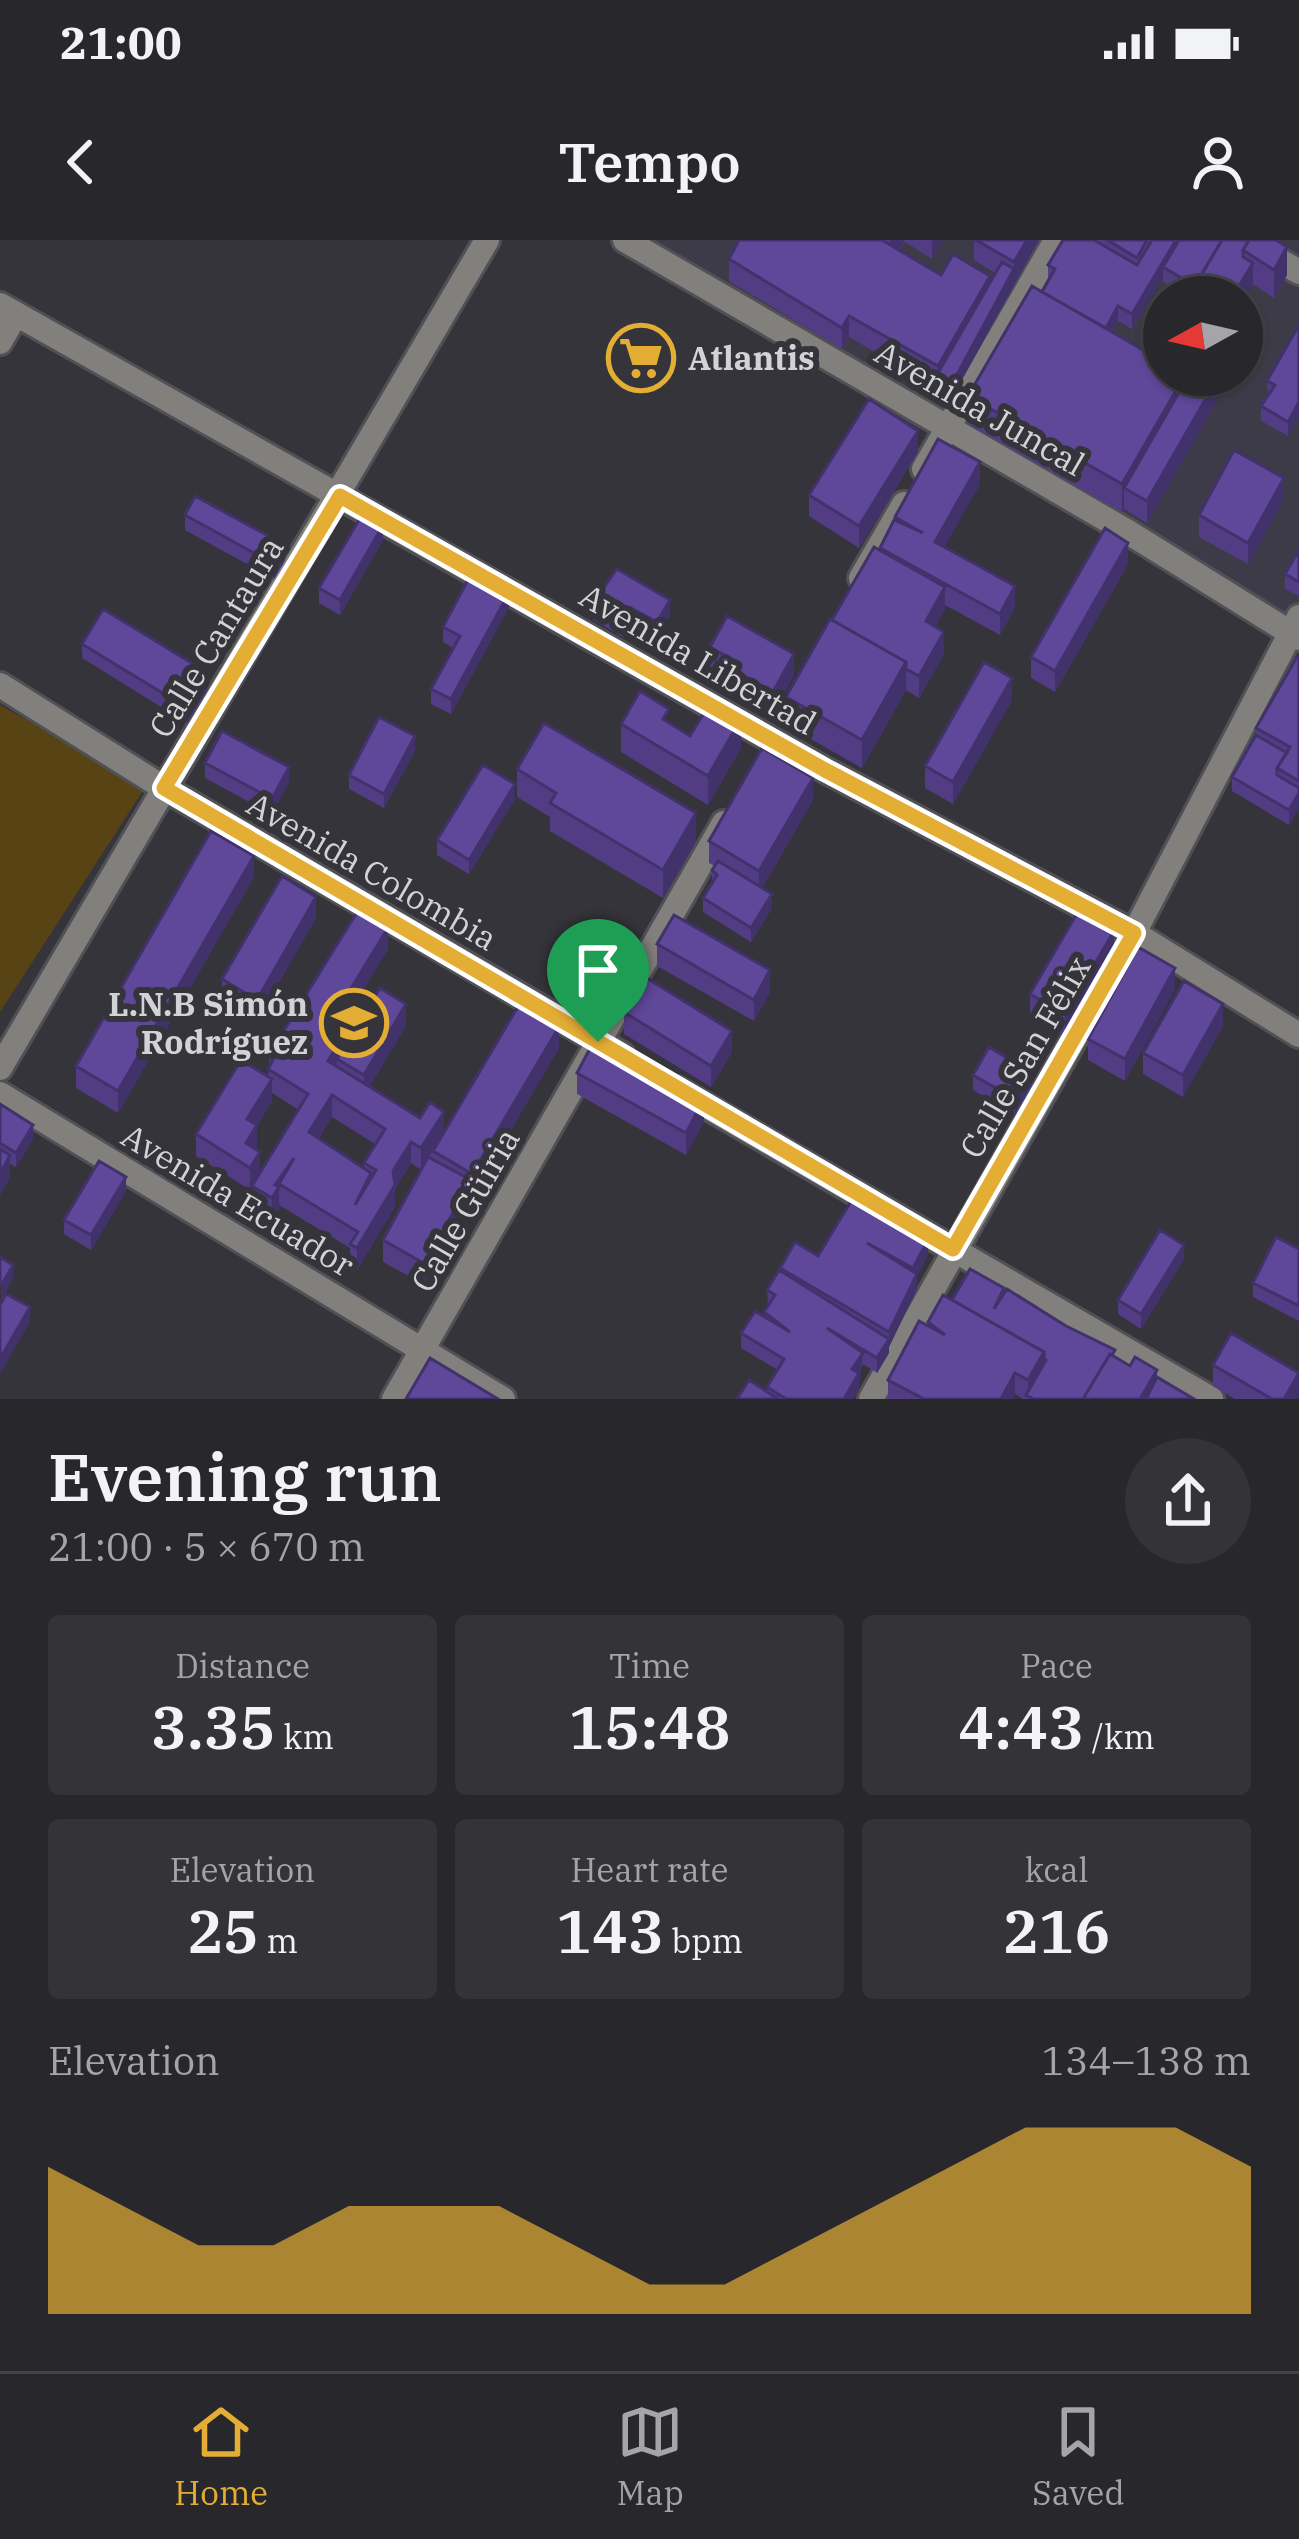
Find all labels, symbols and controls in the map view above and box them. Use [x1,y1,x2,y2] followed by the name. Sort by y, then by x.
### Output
[60,13,182,71] text: 21:00
[558,127,741,197] text: Tempo
[48,129,114,195] icon: back
[1185,129,1251,195] icon: person
[1143,276,1263,396] north arrow
[1143,276,1263,396] map controls
[606,323,676,393] supermarket icon: Atlantis
[868,330,1093,485] street label: Avenida Juncal
[688,336,815,379] place label: Atlantis
[139,528,292,745] street label: Calle Cantaura
[572,573,824,744] street label: Avenida Libertad
[239,781,505,960] street label: Avenida Colombia
[547,919,649,1042] pin
[565,937,631,1003] icon: arrive
[949,948,1100,1165] street label: Calle San Félix
[108,982,308,1063] place label: L.N.B Simón Rodríguez
[319,988,389,1058] school or university icon: L.N.B Simón Rodríguez
[114,1113,363,1286] street label: Avenida Ecuador
[400,1120,529,1299] street label: Calle Güiria
[48,1433,442,1519] text: Evening run
[1125,1438,1251,1564] button: share
[48,1521,365,1572] text: 21:00 · 5 × 670 m
[175,1644,310,1687] text: Distance
[609,1644,690,1687] text: Time
[1020,1644,1093,1687] text: Pace
[151,1687,276,1766] text: 3.35
[569,1687,730,1766] text: 15:48
[958,1687,1084,1766] text: 4:43
[276,1715,334,1758] text: km
[1084,1715,1155,1758] text: /km
[170,1848,315,1891] text: Elevation
[571,1848,728,1891] text: Heart rate
[1025,1848,1088,1891] text: kcal
[187,1891,259,1970] text: 25
[556,1891,664,1970] text: 143
[1003,1891,1111,1970] text: 216
[259,1919,298,1962] text: m
[664,1919,743,1962] text: bpm
[48,2035,220,2086] text: Elevation
[1041,2035,1251,2086] text: 134–138 m
[174,2399,268,2514] tab: Home
[617,2399,684,2514] tab: Map
[1032,2399,1125,2514] tab: Saved

